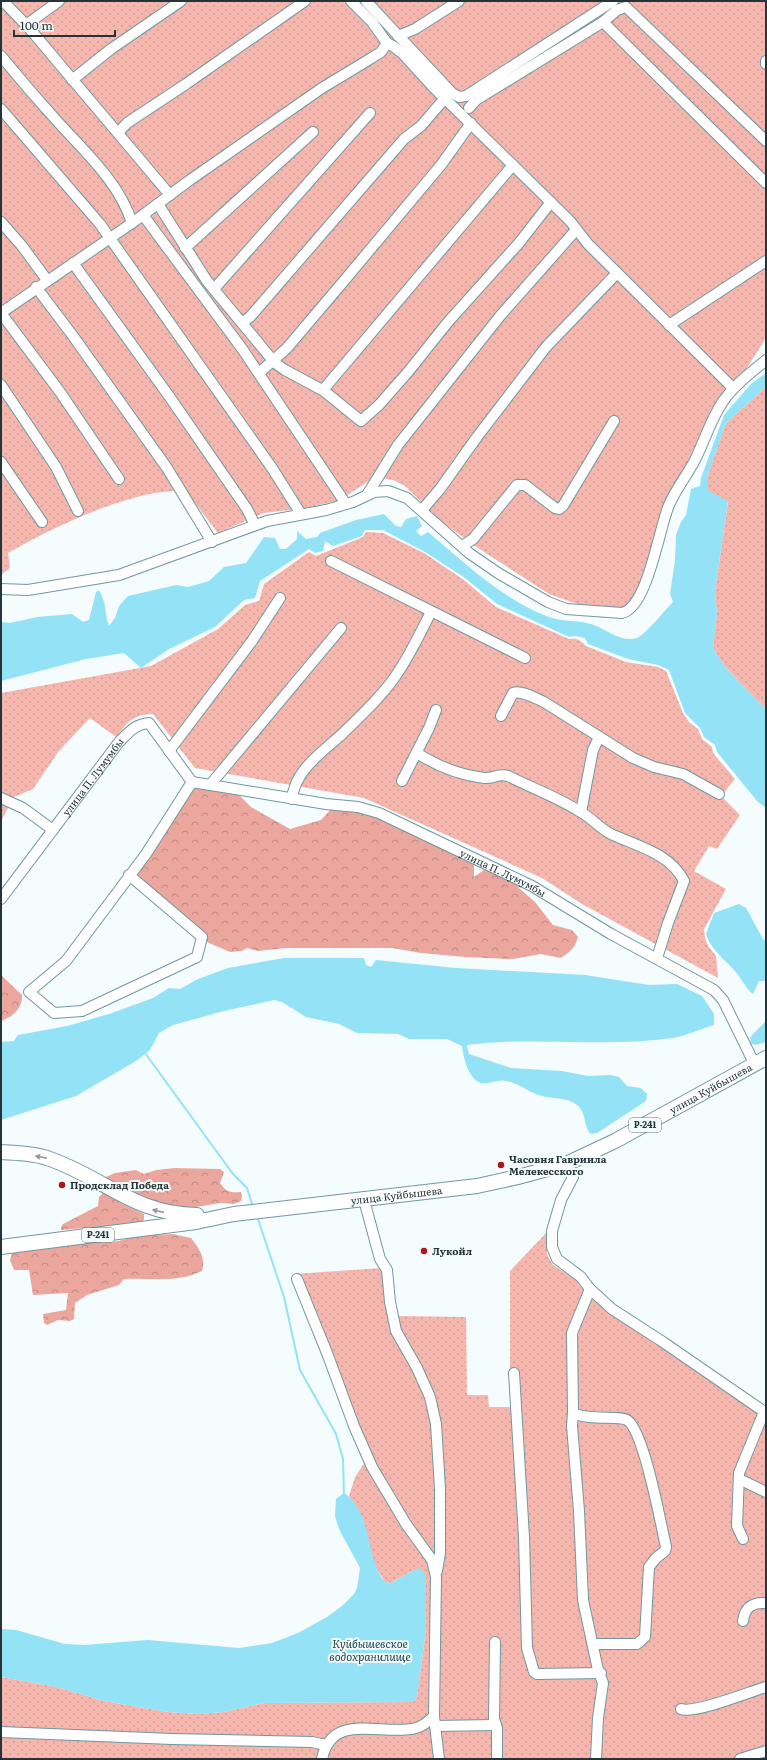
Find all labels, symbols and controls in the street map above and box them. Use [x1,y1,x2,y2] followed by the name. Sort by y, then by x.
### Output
[14,12,115,38] scale bar
[20,16,53,34] text: 100 m
[58,734,127,819] street label: улица П. Лумумбы
[458,845,549,900] street label: улица П. Лумумбы
[666,1059,755,1117] street label: улица Куйбышева
[629,1118,661,1132] road number: Р-241
[509,1151,607,1178] place label: Часовня Гавриила Мелекесского
[35,1153,47,1159] one-way arrow
[496,1160,506,1170] marker: Часовня Гавриила Мелекесского
[70,1177,169,1192] place label: Продсклад Победа
[57,1180,67,1190] marker: Продсклад Победа
[350,1182,444,1208] street label: улица Куйбышева
[152,1207,165,1213] one-way arrow
[82,1228,114,1242] road number: Р-241
[432,1243,473,1258] place label: Лукойл
[419,1246,429,1256] marker: Лукойл
[329,1635,411,1664] water label: Куйбышевское водохранилище

